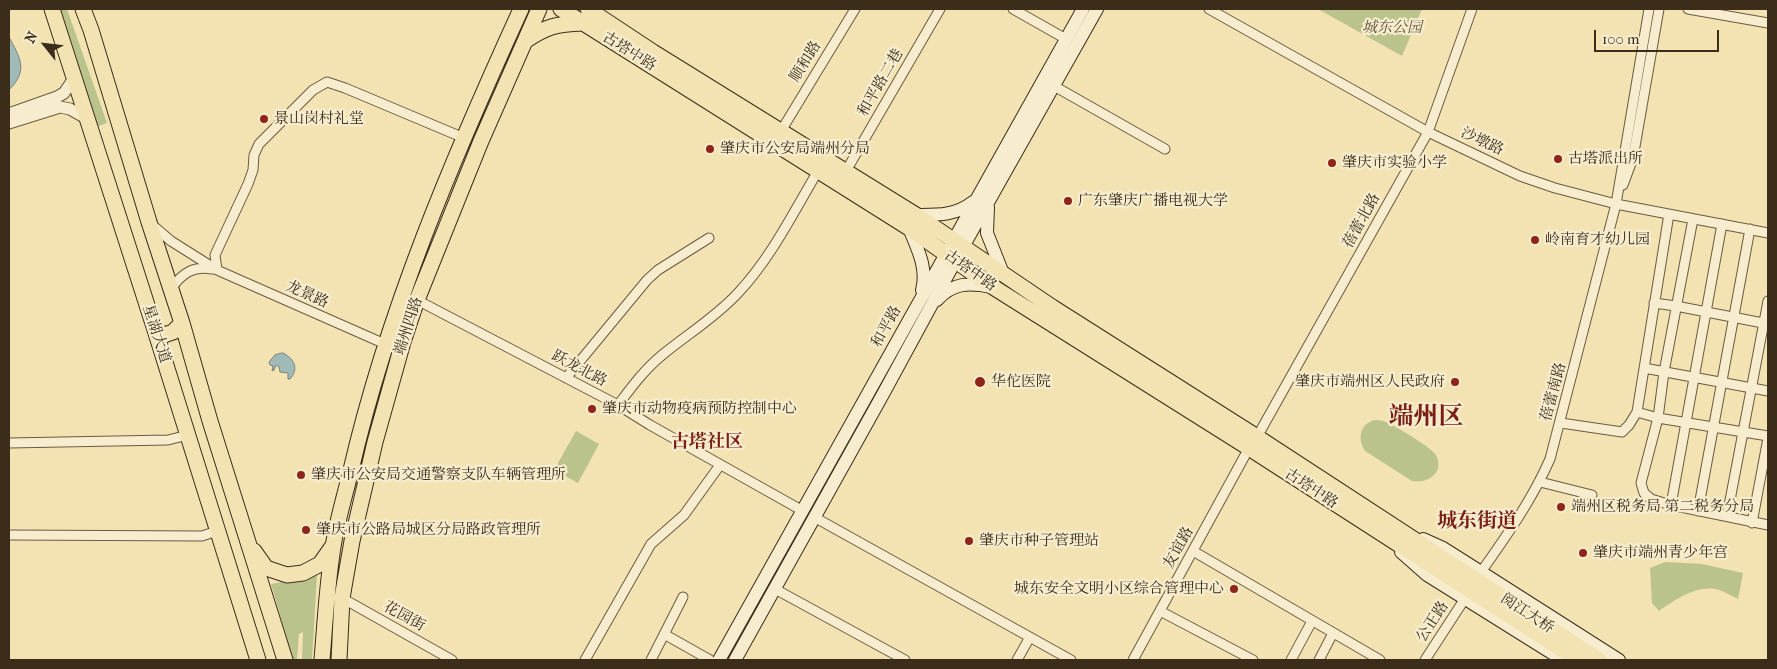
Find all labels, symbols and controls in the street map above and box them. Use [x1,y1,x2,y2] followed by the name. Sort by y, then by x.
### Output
[1362,19,1422,37] park label: 城东公园
[20,20,70,70] north arrow
[1597,20,1722,52] scale bar
[599,28,659,76] street label: 古塔中路
[21,29,41,46] text: N
[1602,30,1640,48] text: 100 m
[786,38,826,86] street label: 顺和路
[854,46,908,120] street label: 和平路二巷
[274,110,364,128] place label: 景山岗村礼堂
[258,113,270,125] marker: 景山岗村礼堂
[1458,124,1506,160] street label: 沙墩路
[720,140,870,158] place label: 肇庆市公安局端州分局
[704,143,716,155] marker: 肇庆市公安局端州分局
[1568,150,1643,168] place label: 古塔派出所
[1552,153,1564,165] marker: 古塔派出所
[1342,154,1447,172] place label: 肇庆市实验小学
[1326,157,1338,169] marker: 肇庆市实验小学
[1340,190,1384,252] street label: 蓓蕾北路
[1078,192,1228,210] place label: 广东肇庆广播电视大学
[1062,195,1074,207] marker: 广东肇庆广播电视大学
[1545,231,1650,249] place label: 岭南育才幼儿园
[1529,234,1541,246] marker: 岭南育才幼儿园
[940,246,1000,296] street label: 古塔中路
[283,278,331,312] street label: 龙景路
[391,295,427,357] street label: 端州四路
[138,303,174,365] street label: 星湖大道
[868,303,906,351] street label: 和平路
[548,347,610,391] street label: 跃龙北路
[1538,361,1570,423] street label: 蓓蕾南路
[991,373,1051,391] place label: 华佗医院
[1295,373,1445,391] place label: 肇庆市端州区人民政府
[973,375,987,389] marker: 华佗医院
[1449,376,1461,388] marker: 肇庆市端州区人民政府
[602,400,797,418] place label: 肇庆市动物疫病预防控制中心
[586,403,598,415] marker: 肇庆市动物疫病预防控制中心
[1389,403,1463,433] district label: 端州区
[671,432,743,454] district label: 古塔社区
[1281,465,1341,513] street label: 古塔中路
[311,466,566,484] place label: 肇庆市公安局交通警察支队车辆管理所
[295,469,307,481] marker: 肇庆市公安局交通警察支队车辆管理所
[1571,498,1754,516] place label: 端州区税务局 第二税务分局
[1555,501,1567,513] marker: 端州区税务局 第二税务分局
[1437,510,1517,534] district label: 城东街道
[316,521,541,539] place label: 肇庆市公路局城区分局路政管理所
[300,524,312,536] marker: 肇庆市公路局城区分局路政管理所
[1160,524,1198,572] street label: 友谊路
[979,532,1099,550] place label: 肇庆市种子管理站
[963,535,975,547] marker: 肇庆市种子管理站
[1593,544,1728,562] place label: 肇庆市端州青少年宫
[1577,547,1589,559] marker: 肇庆市端州青少年宫
[1014,580,1224,598] place label: 城东安全文明小区综合管理中心
[1228,583,1240,595] marker: 城东安全文明小区综合管理中心
[1497,590,1557,638] street label: 阅江大桥
[380,598,428,636] street label: 花园街
[1413,598,1453,646] street label: 公正路

